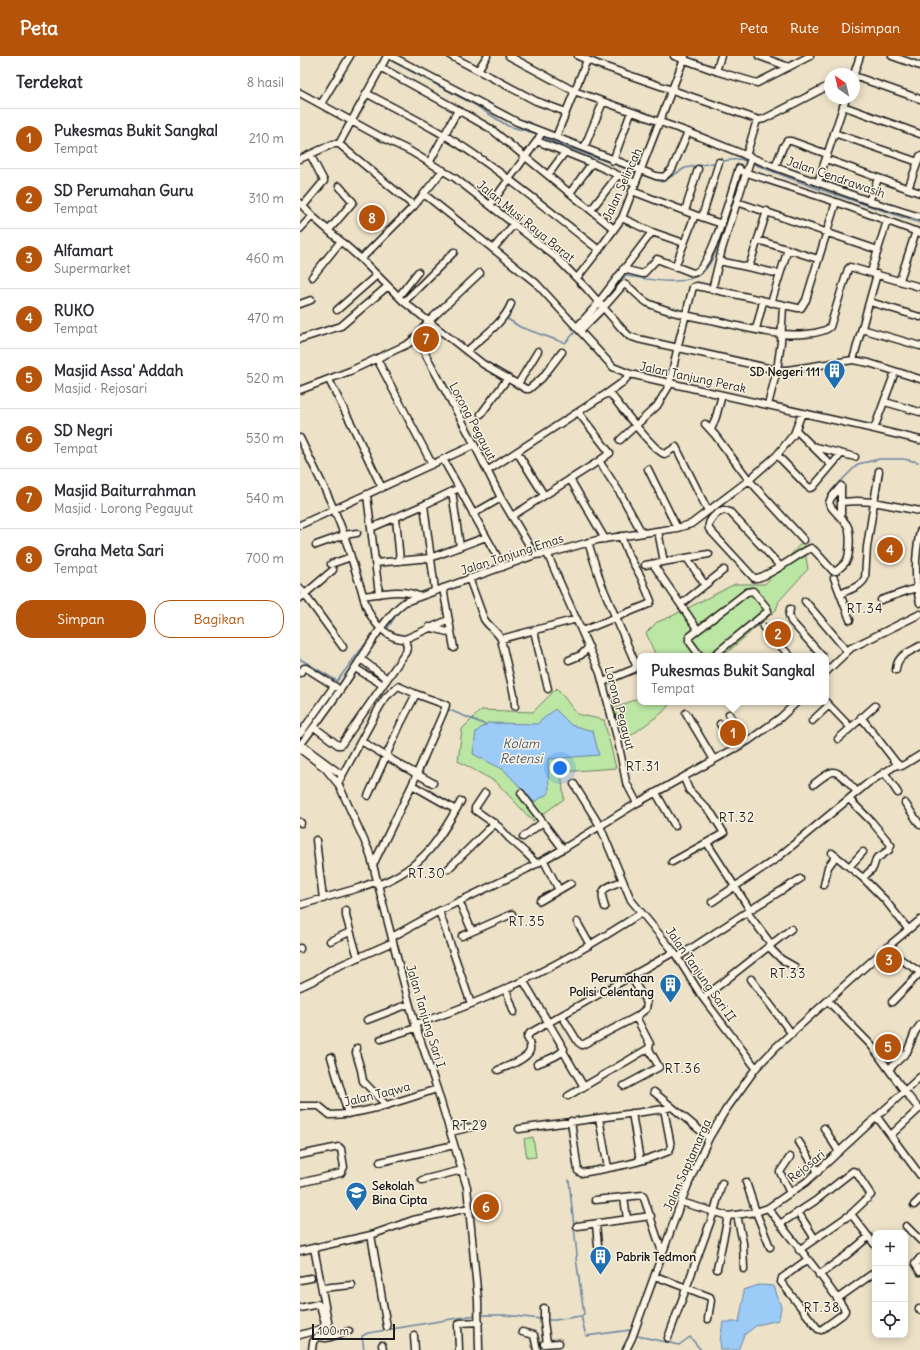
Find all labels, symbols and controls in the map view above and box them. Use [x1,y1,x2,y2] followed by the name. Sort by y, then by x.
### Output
[20,16,58,40] text: Peta
[740,19,768,37] text: Peta
[790,19,819,37] text: Rute
[841,19,900,37] text: Disimpan
[824,68,860,104] north arrow
[16,71,83,93] text: Terdekat
[247,74,284,91] text: 8 hasil
[54,121,218,140] text: Pukesmas Bukit Sangkal
[26,130,32,147] text: 1
[249,130,284,147] text: 210 m
[54,140,98,157] text: Tempat
[599,145,645,222] street label: Jalan Selincah
[785,153,887,201] street label: Jalan Cendrawasih
[474,177,578,265] street label: Jalan Musi Raya Barat
[54,181,194,200] text: SD Perumahan Guru
[25,190,33,207] text: 2
[249,190,284,207] text: 310 m
[54,200,98,217] text: Tempat
[359,203,385,233] pin: 8
[54,241,113,260] text: Alfamart
[25,250,33,267] text: 3
[246,250,284,267] text: 460 m
[54,260,131,277] text: Supermarket
[54,301,94,320] text: RUKO
[25,310,33,327] text: 4
[247,310,284,327] text: 470 m
[54,320,98,337] text: Tempat
[413,324,439,354] pin: 7
[638,358,748,396] street label: Jalan Tanjung Perak
[822,358,848,391] building icon: SD Negeri 111
[54,361,183,380] text: Masjid Assa' Addah
[749,364,820,380] place label: SD Negeri 111
[25,370,33,387] text: 5
[246,370,284,387] text: 520 m
[54,380,147,397] text: Masjid · Rejosari
[446,380,500,462] street label: Lorong Pegayut
[54,421,113,440] text: SD Negri
[25,430,33,447] text: 6
[246,430,284,447] text: 530 m
[54,440,98,457] text: Tempat
[54,481,196,500] text: Masjid Baiturrahman
[26,490,32,507] text: 7
[246,490,284,507] text: 540 m
[54,500,193,517] text: Masjid · Lorong Pegayut
[459,530,565,578] street label: Jalan Tanjung Emas
[877,535,903,565] pin: 4
[54,541,164,560] text: Graha Meta Sari
[25,550,33,567] text: 8
[246,550,284,567] text: 700 m
[54,560,98,577] text: Tempat
[16,600,146,638] button: Simpan
[154,600,284,638] button: Bagikan
[847,600,883,617] district label: RT.34
[765,619,791,649] pin: 2
[637,653,829,705] popup
[651,661,815,680] text: Pukesmas Bukit Sangkal
[602,665,638,751] street label: Lorong Pegayut
[651,680,695,697] text: Tempat
[720,718,746,748] pin: 1
[500,735,544,767] water label: Kolam Retensi
[550,758,570,778] your location
[626,758,660,775] district label: RT.31
[719,809,755,826] district label: RT.32
[408,865,446,882] district label: RT.30
[509,913,545,930] district label: RT.35
[663,924,739,1024] street label: Jalan Tanjung Sari II
[876,945,902,975] pin: 3
[403,963,449,1069] street label: Jalan Tanjung Sari I
[770,965,806,982] district label: RT.33
[569,970,654,1000] place label: Perumahan Polisi Celentang
[657,971,683,1004] building icon: Perumahan Polisi Celentang
[875,1032,901,1062] pin: 5
[665,1060,701,1077] district label: RT.36
[342,1079,412,1109] street label: Jalan Taqwa
[452,1117,488,1134] district label: RT.29
[660,1117,714,1213] street label: Jalan Saptamarga
[785,1147,827,1185] street label: Rejosari
[372,1178,428,1208] place label: Sekolah Bina Cipta
[344,1179,370,1212] school or university icon: Sekolah Bina Cipta
[473,1192,499,1222] pin: 6
[872,1230,908,1338] map controls
[872,1230,908,1266] button: +
[588,1243,614,1276] building icon: Pabrik Tedmon
[616,1249,696,1264] place label: Pabrik Tedmon
[872,1266,908,1302] button: −
[804,1299,840,1316] district label: RT.38
[872,1302,908,1338] button: locate
[312,1322,395,1341] scale bar
[318,1324,349,1338] text: 100 m

